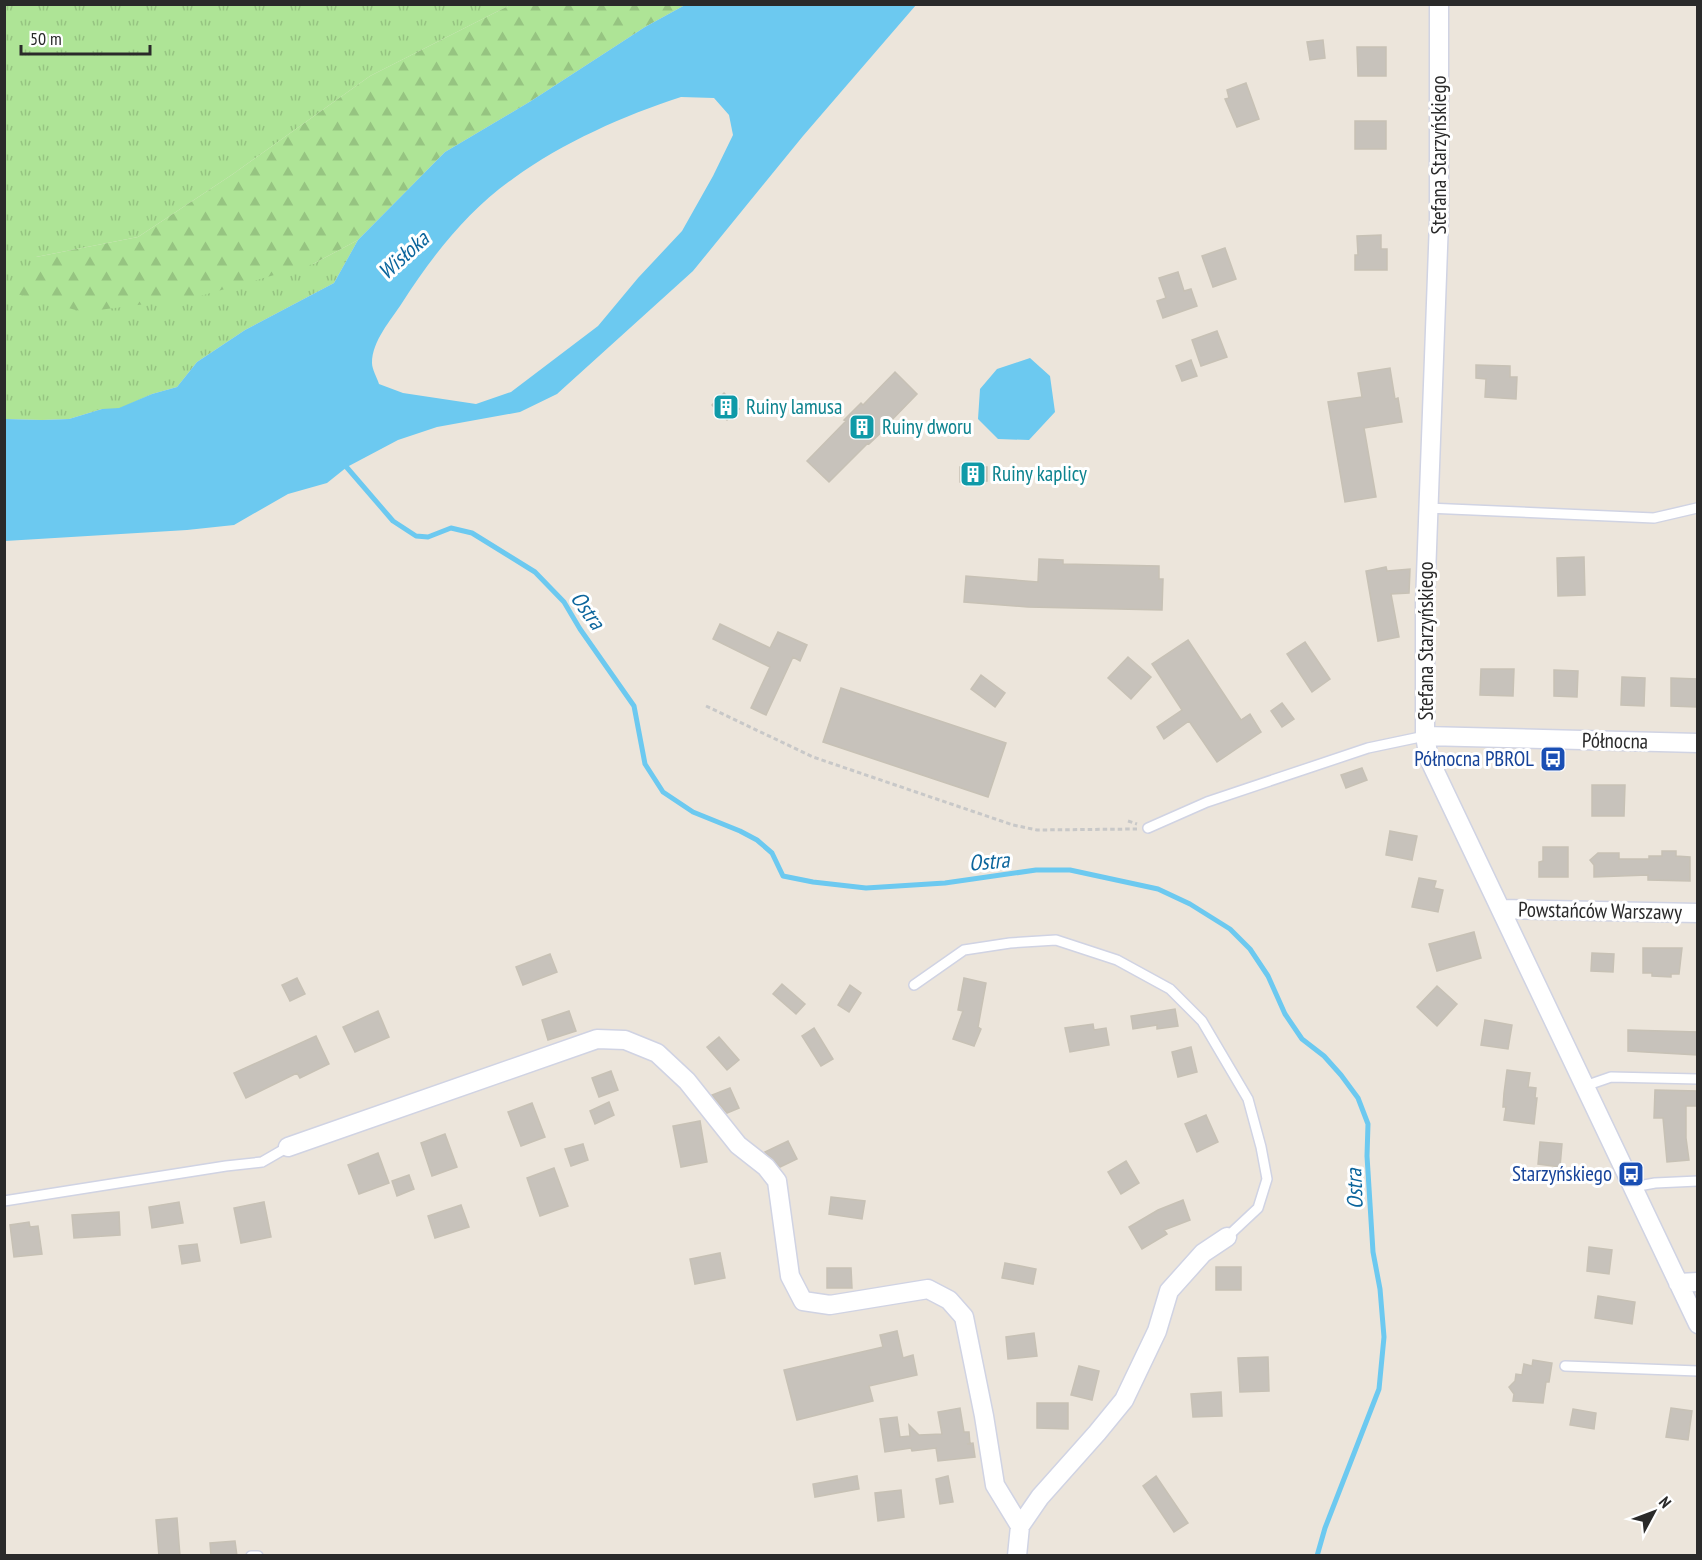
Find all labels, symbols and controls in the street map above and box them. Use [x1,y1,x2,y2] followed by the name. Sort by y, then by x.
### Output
[21,18,150,56] scale bar
[30,27,62,50] text: 50 m
[1425,75,1452,235] street label: Stefana Starzyńskiego
[372,224,435,285] water label: Wisłoka
[711,392,741,422] building icon: Ruiny lamusa
[746,393,842,420] place label: Ruiny lamusa
[847,412,877,442] building icon: Ruiny dworu
[882,413,972,440] place label: Ruiny dworu
[958,459,988,489] building icon: Ruiny kaplicy
[992,460,1087,487] place label: Ruiny kaplicy
[1412,561,1439,721] street label: Stefana Starzyńskiego
[565,585,612,636] water label: Ostra
[1582,726,1648,755] street label: Północna
[1538,744,1568,774] bus stop icon: Północna PBROL
[1414,745,1534,772] place label: Północna PBROL
[968,845,1012,877] water label: Ostra
[1518,896,1682,925] street label: Powstańców Warszawy
[1616,1159,1646,1189] bus stop icon: Starzyńskiego
[1512,1160,1612,1187] place label: Starzyńskiego
[1339,1167,1369,1210] water label: Ostra
[1624,1482,1684,1542] north arrow
[1655,1492,1676,1512] text: N

